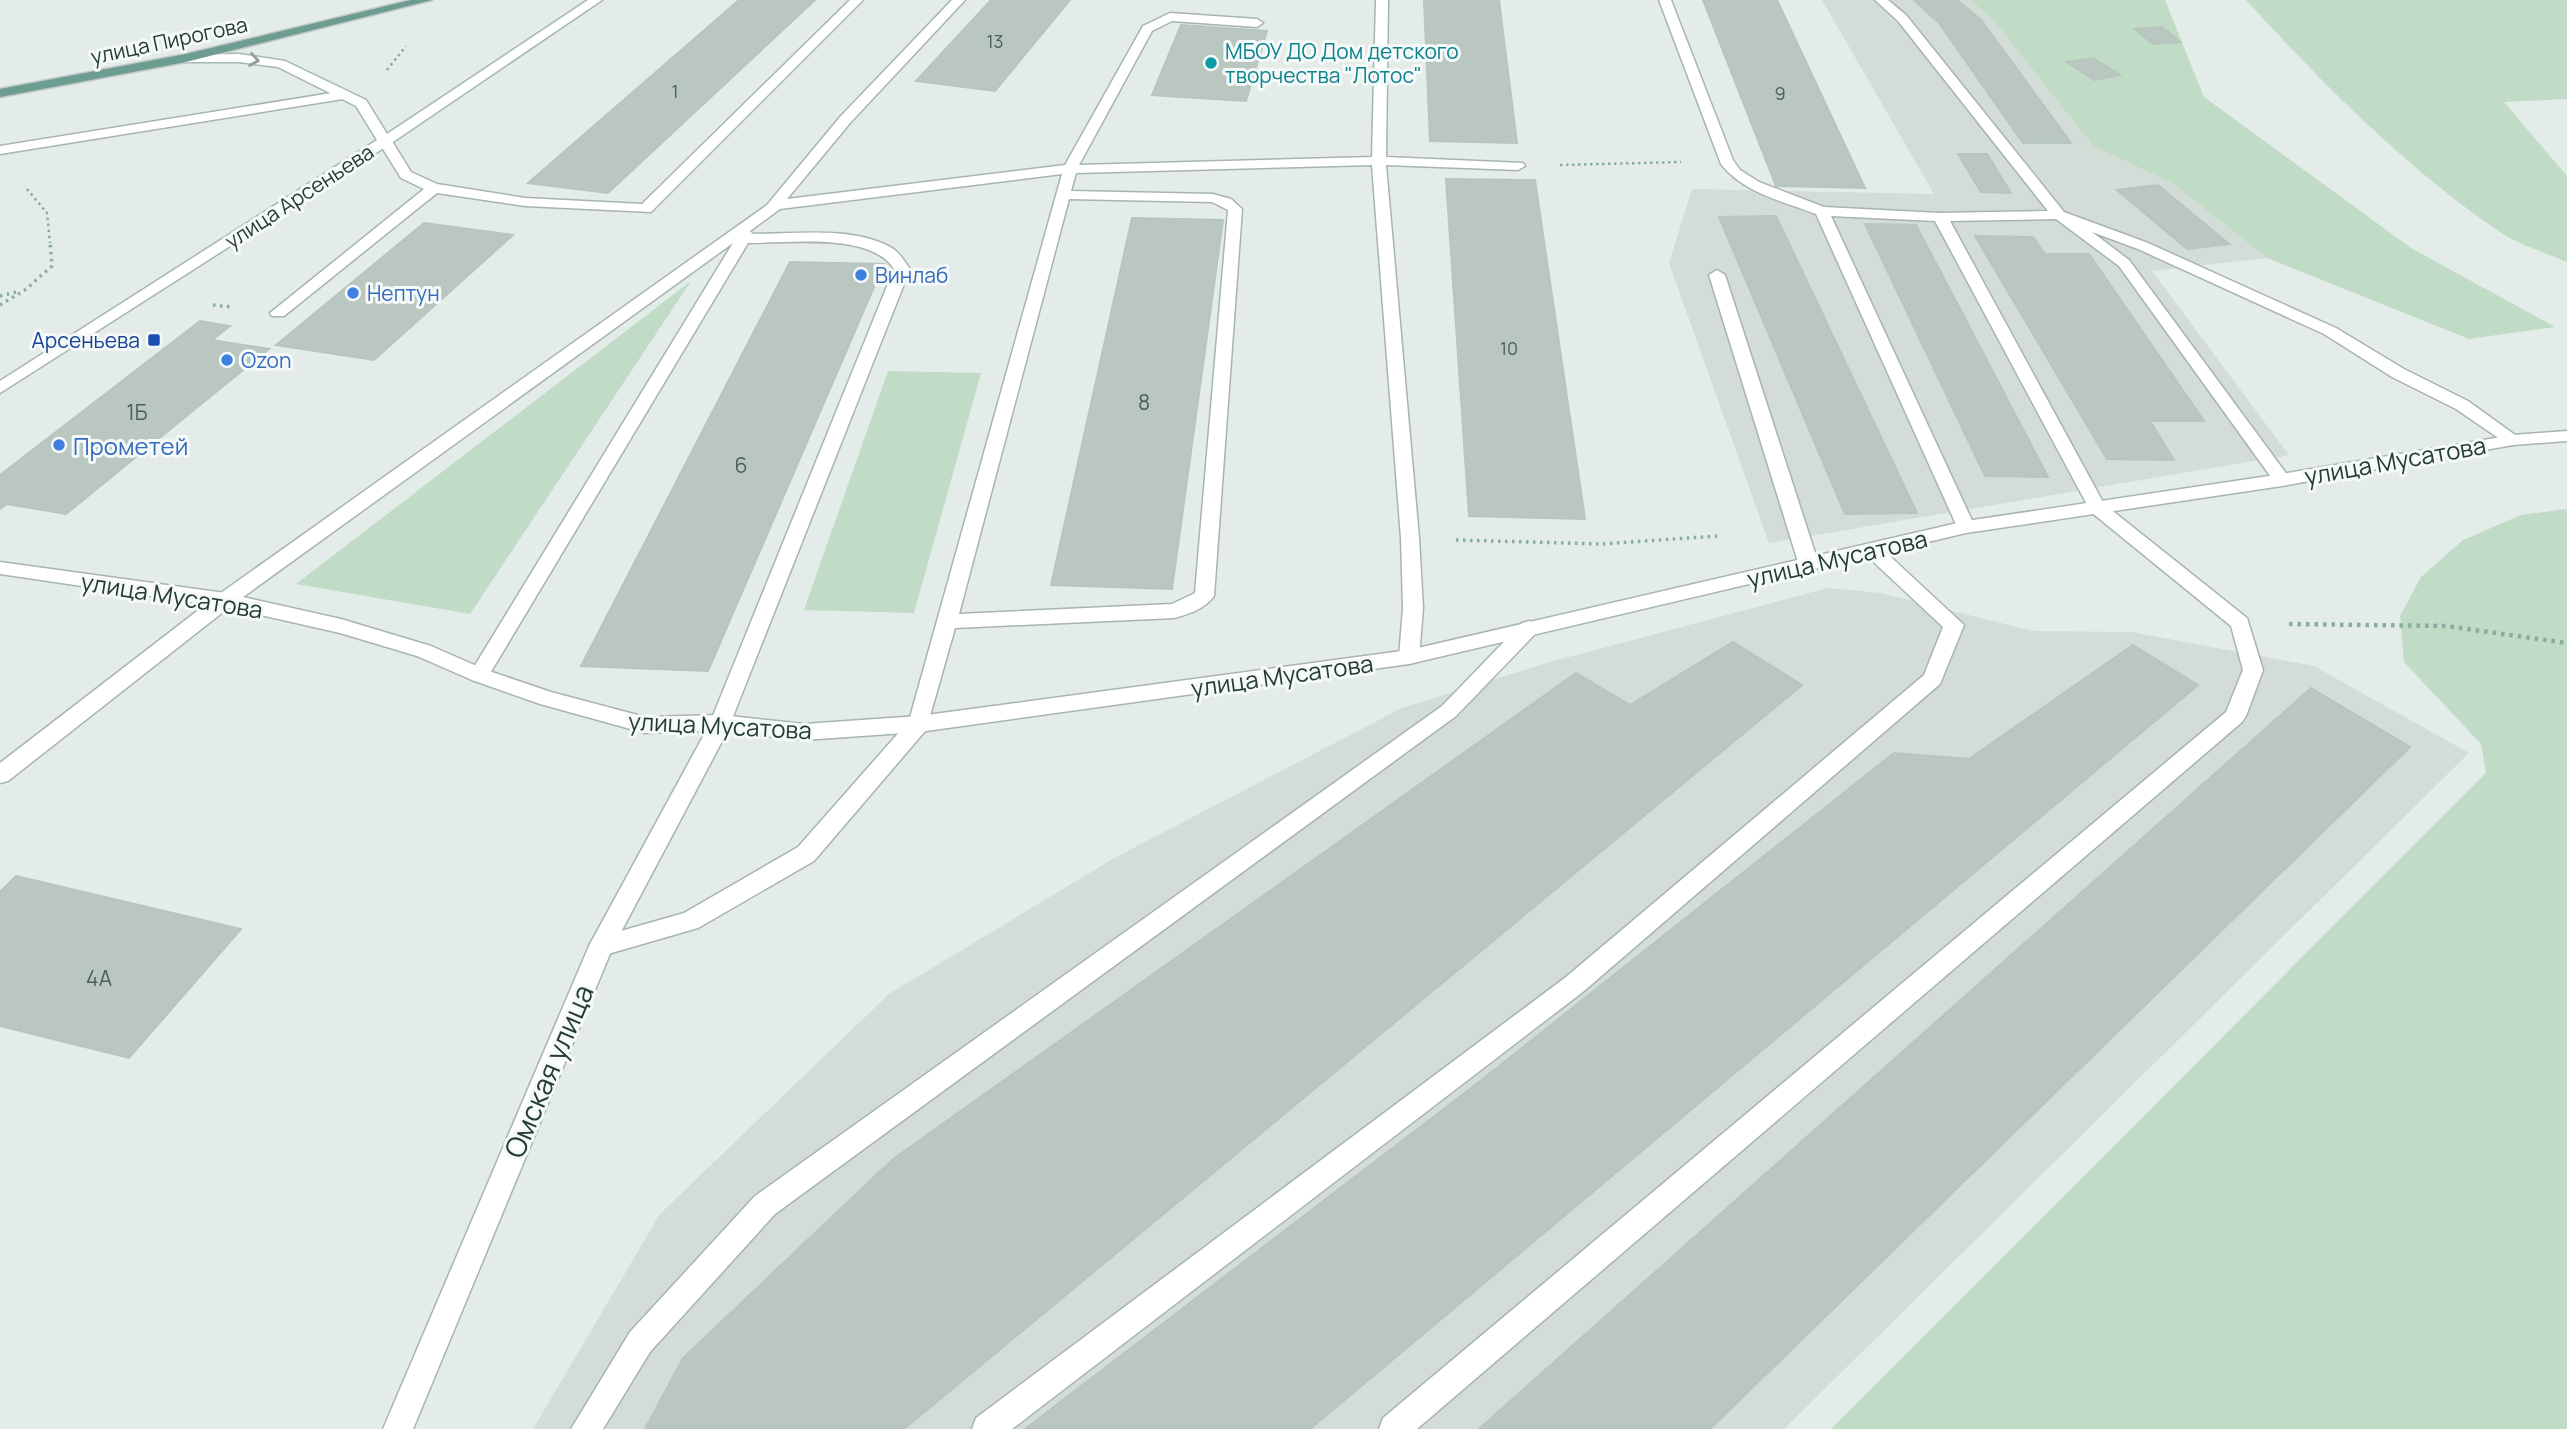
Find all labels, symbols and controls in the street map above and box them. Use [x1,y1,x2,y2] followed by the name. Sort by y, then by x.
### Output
[88,10,250,70] street label: улица Пирогова
[987,29,1003,53] house number: 13
[1225,37,1459,89] place label: МБОУ ДО Дом детского творчества "Лотос"
[248,52,260,67] one-way arrow
[1203,55,1219,71] marker: МБОУ ДО Дом детского творчества "Лотос"
[671,79,679,103] house number: 1
[1774,81,1786,105] house number: 9
[219,137,379,255] street label: улица Арсеньева
[875,261,948,289] place label: Винлаб
[853,267,869,283] marker: Винлаб
[367,279,440,307] place label: Нептун
[345,285,361,301] marker: Нептун
[32,326,140,354] place label: Арсеньева
[146,332,162,348] marker: Арсеньева
[1500,336,1518,360] house number: 10
[241,346,291,374] place label: Ozon
[219,352,235,368] marker: Ozon
[1138,388,1150,416] house number: 8
[127,398,148,426] house number: 1Б
[2302,428,2488,492] street label: улица Мусатова
[73,429,188,462] place label: Прометей
[51,437,67,453] marker: Прометей
[734,451,748,479] house number: 6
[1744,521,1930,595] street label: улица Мусатова
[79,564,265,626] street label: улица Мусатова
[1189,646,1375,704] street label: улица Мусатова
[627,704,813,746] street label: улица Мусатова
[86,964,112,992] house number: 4А
[494,979,602,1163] street label: Омская улица

